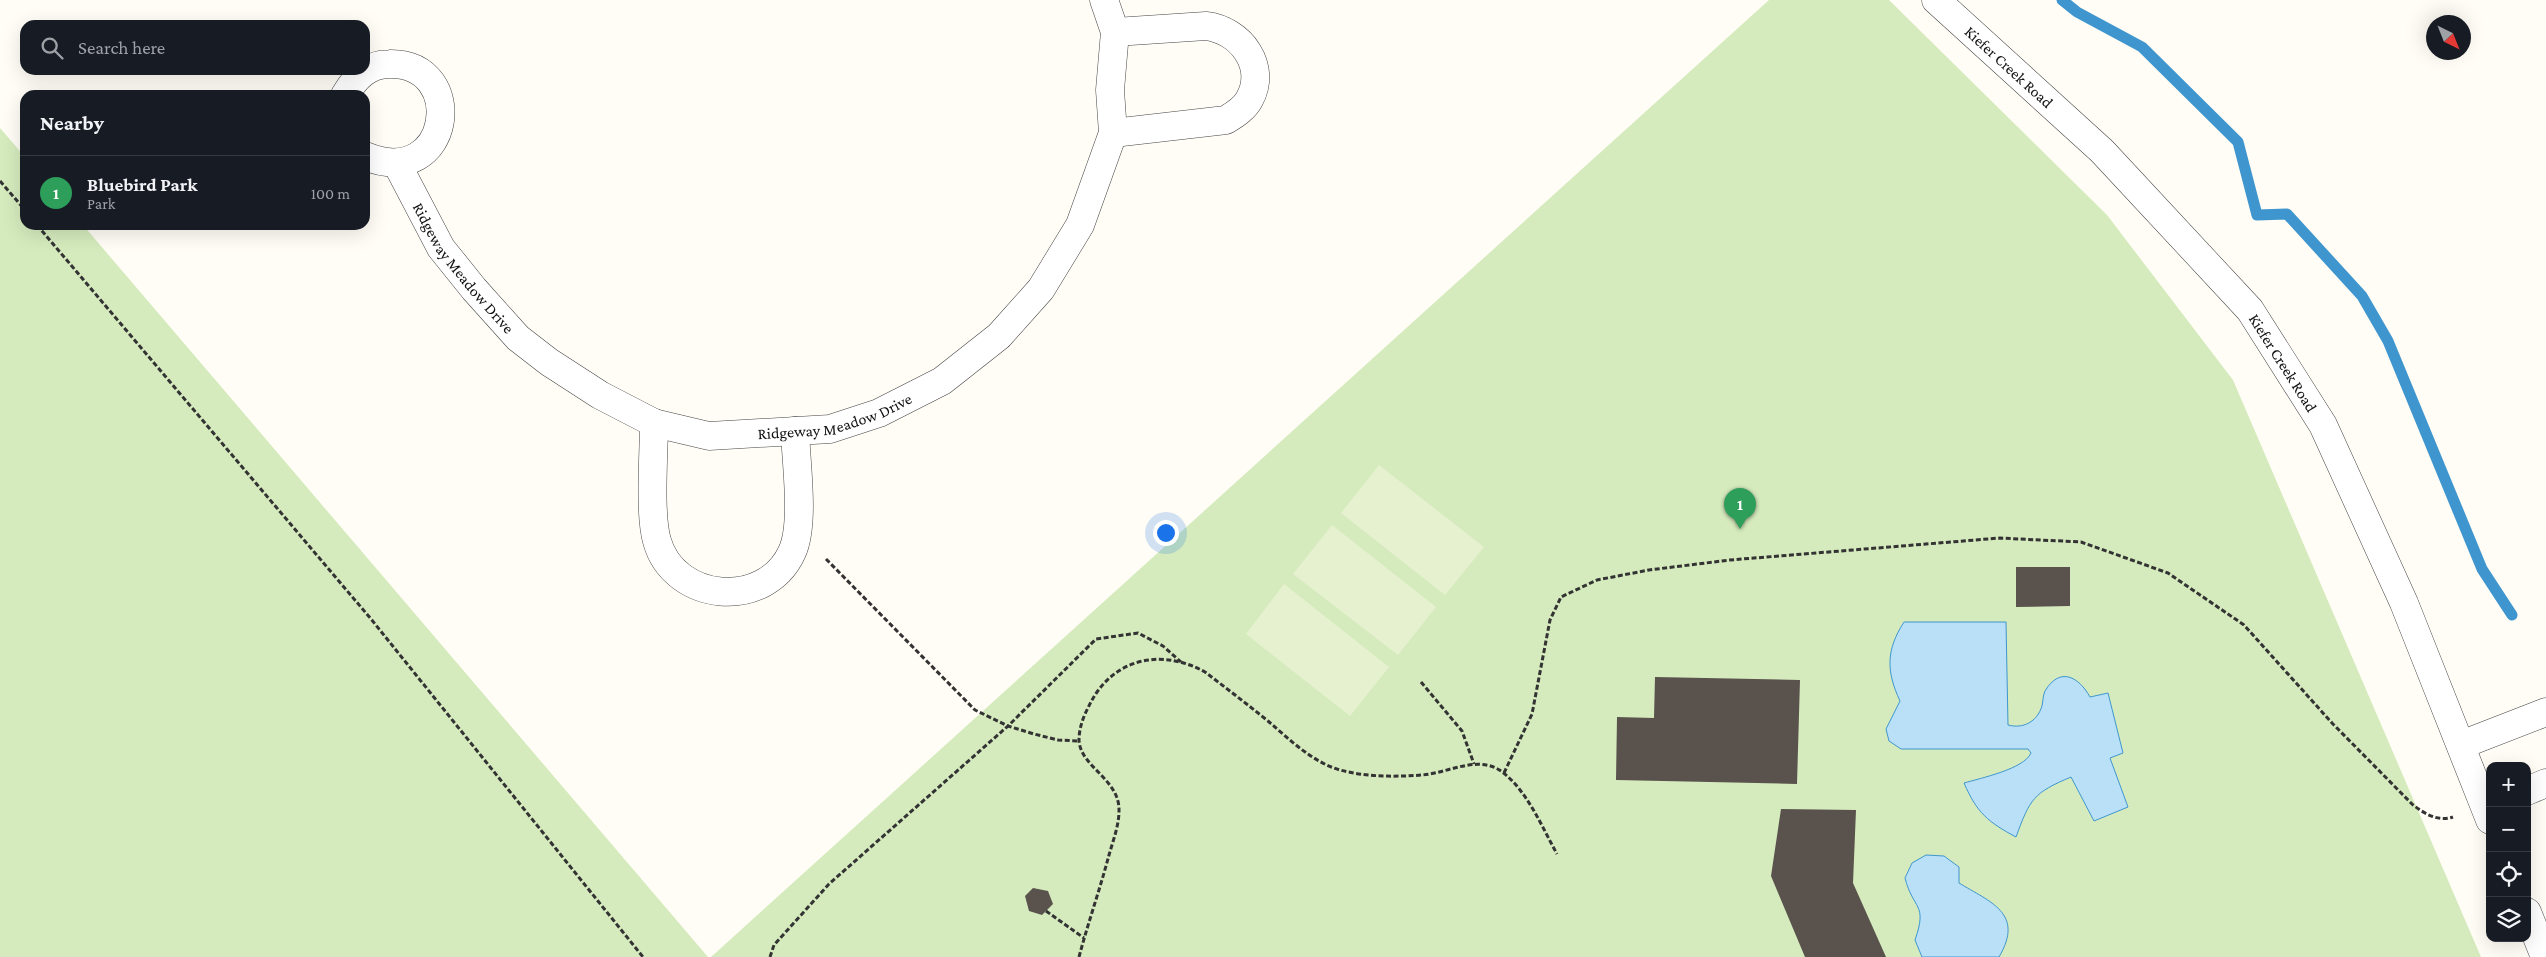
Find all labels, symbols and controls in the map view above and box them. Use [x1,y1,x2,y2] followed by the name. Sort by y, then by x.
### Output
[2426,15,2471,60] north arrow
[20,20,370,75] search box
[1962,22,2057,111] street label: Kiefer Creek Road
[38,34,66,62] icon: search
[78,37,165,58] text: Search here
[40,111,104,135] text: Nearby
[87,174,197,195] text: Bluebird Park
[53,185,59,202] text: 1
[311,185,350,202] text: 100 m
[87,195,115,212] text: Park
[410,199,518,336] street label: Ridgeway Meadow Drive
[2246,311,2321,415] street label: Kiefer Creek Road
[757,389,914,442] street label: Ridgeway Meadow Drive
[1724,488,1756,529] pin: 1
[1153,520,1179,546] your location
[2486,762,2531,942] map controls
[2486,762,2531,807] button: +
[2486,807,2531,852] button: −
[2486,852,2531,897] button: locate
[2486,897,2531,942] button: layers

